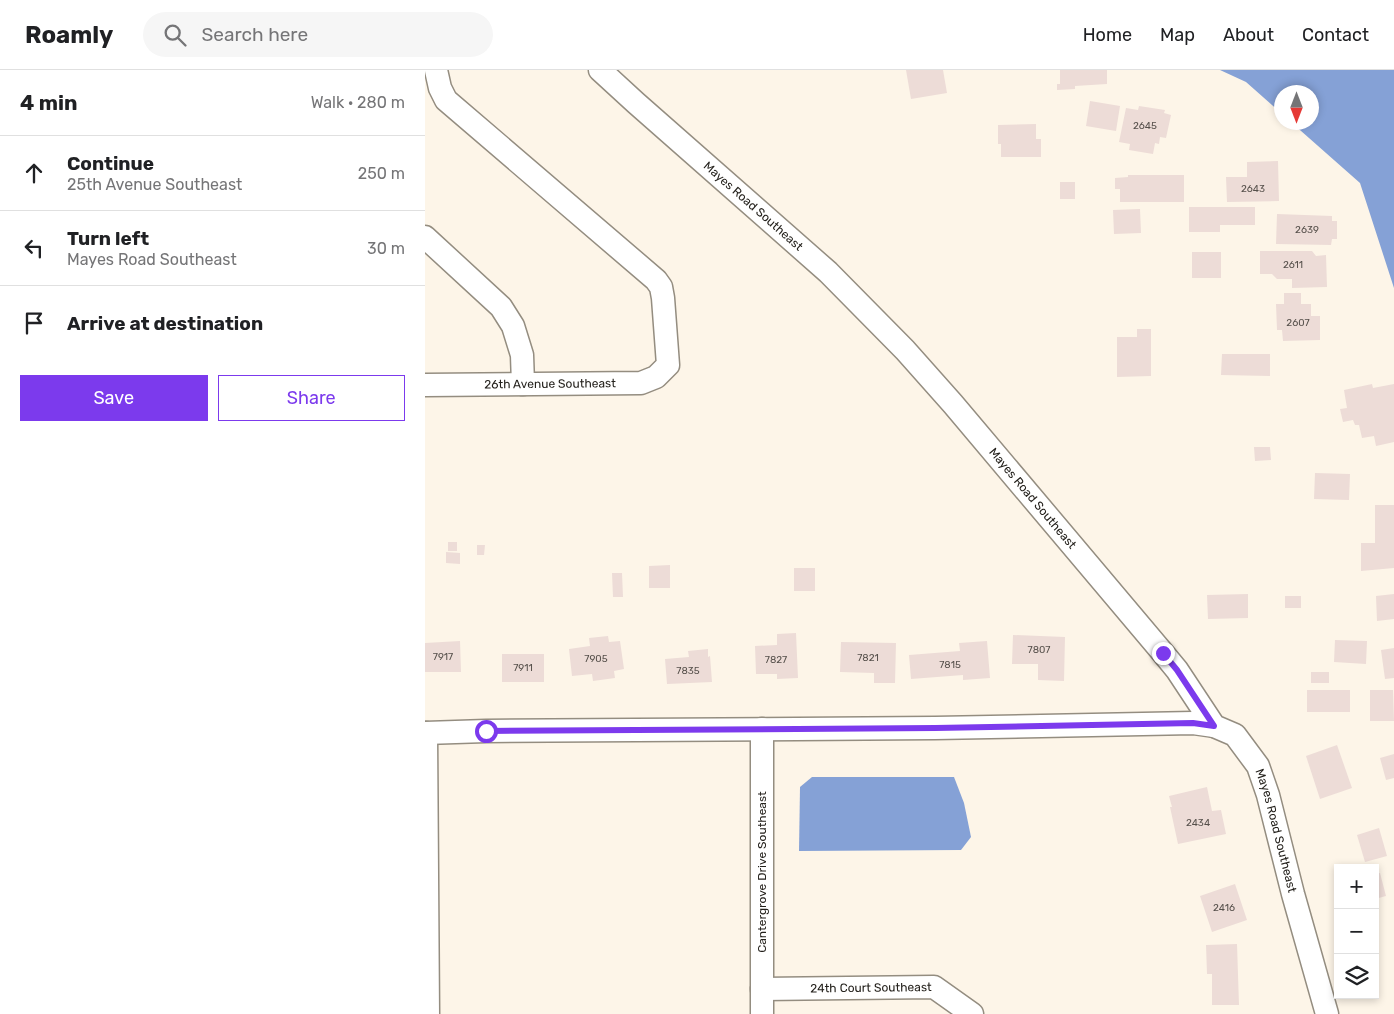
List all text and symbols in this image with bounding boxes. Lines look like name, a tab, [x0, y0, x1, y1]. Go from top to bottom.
search box	[143, 12, 493, 57]
text: Roamly	[25, 21, 113, 49]
icon: search	[161, 21, 189, 49]
text: Search here	[201, 23, 308, 46]
text: Home	[1083, 24, 1132, 46]
text: Map	[1160, 24, 1195, 46]
text: About	[1223, 24, 1274, 46]
text: Contact	[1302, 24, 1369, 46]
north arrow	[1274, 85, 1319, 130]
text: 4 min	[20, 90, 78, 115]
text: Walk · 280 m	[311, 93, 405, 112]
house number: 2645	[1133, 120, 1157, 132]
text: Continue	[67, 152, 154, 175]
icon: ahead	[20, 159, 48, 187]
street label: Mayes Road Southeast	[701, 159, 806, 254]
text: 250 m	[358, 164, 405, 183]
text: 25th Avenue Southeast	[67, 175, 242, 194]
house number: 2643	[1241, 183, 1265, 195]
house number: 2639	[1295, 224, 1319, 236]
text: Turn left	[67, 227, 149, 250]
icon: left	[20, 234, 48, 262]
text: 30 m	[367, 239, 405, 258]
text: Mayes Road Southeast	[67, 250, 237, 269]
house number: 2611	[1283, 259, 1303, 271]
icon: arrive	[20, 309, 48, 337]
text: Arrive at destination	[67, 312, 263, 335]
house number: 2607	[1286, 317, 1310, 329]
button: Save	[20, 375, 208, 421]
button: Share	[218, 375, 405, 421]
street label: 26th Avenue Southeast	[484, 376, 616, 391]
street label: Mayes Road Southeast	[986, 445, 1079, 552]
route end	[1152, 642, 1175, 665]
house number: 7807	[1028, 644, 1050, 656]
house number: 7917	[433, 651, 453, 663]
house number: 7821	[857, 652, 879, 664]
house number: 7905	[584, 653, 608, 665]
house number: 7827	[765, 654, 787, 666]
house number: 7815	[939, 659, 961, 671]
house number: 7911	[513, 662, 533, 674]
house number: 7835	[676, 665, 700, 677]
route start	[475, 720, 498, 743]
street label: Mayes Road Southeast	[1253, 767, 1299, 894]
street label: Cantergrove Drive Southeast	[755, 791, 769, 953]
house number: 2434	[1186, 817, 1210, 829]
map controls	[1334, 864, 1379, 999]
button: +	[1334, 864, 1379, 909]
house number: 2416	[1213, 902, 1235, 914]
button: −	[1334, 909, 1379, 954]
button: layers	[1334, 954, 1379, 999]
street label: 24th Court Southeast	[810, 980, 932, 995]

